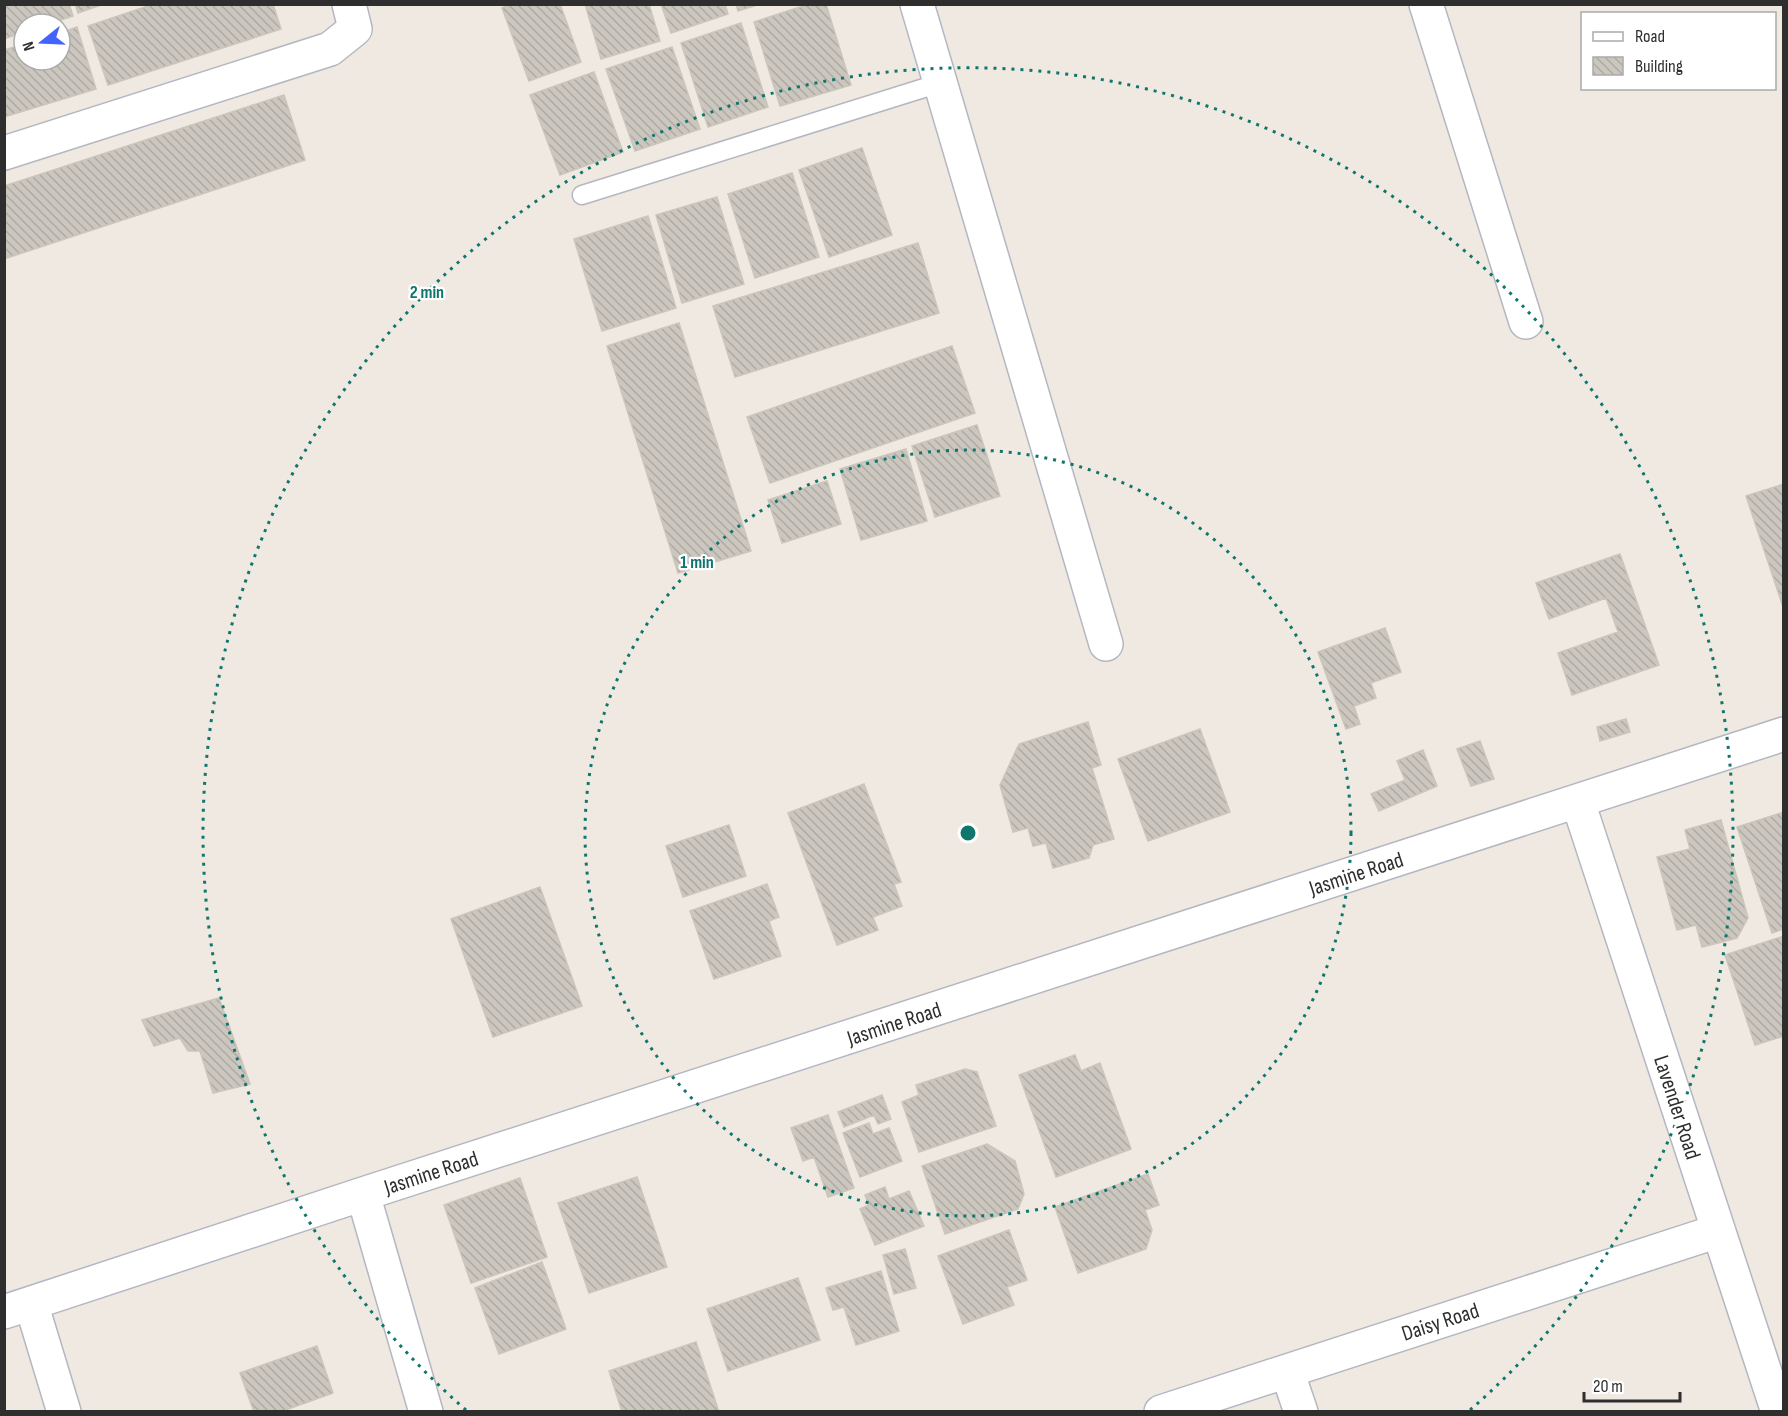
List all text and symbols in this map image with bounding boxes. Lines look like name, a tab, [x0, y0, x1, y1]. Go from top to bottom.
north arrow	[12, 12, 72, 72]
legend	[1581, 12, 1776, 90]
text: Road	[1635, 26, 1665, 47]
text: N	[19, 39, 40, 53]
text: Building	[1635, 56, 1683, 77]
text: 2 min	[410, 282, 444, 303]
text: 1 min	[680, 552, 714, 573]
centre of rings	[958, 823, 978, 843]
street label: Jasmine Road	[1305, 847, 1407, 903]
street label: Jasmine Road	[843, 997, 945, 1053]
street label: Lavender Road	[1647, 1052, 1706, 1163]
street label: Jasmine Road	[380, 1146, 482, 1202]
street label: Daisy Road	[1398, 1297, 1483, 1348]
scale bar	[1584, 1365, 1680, 1403]
text: 20 m	[1593, 1376, 1623, 1397]

